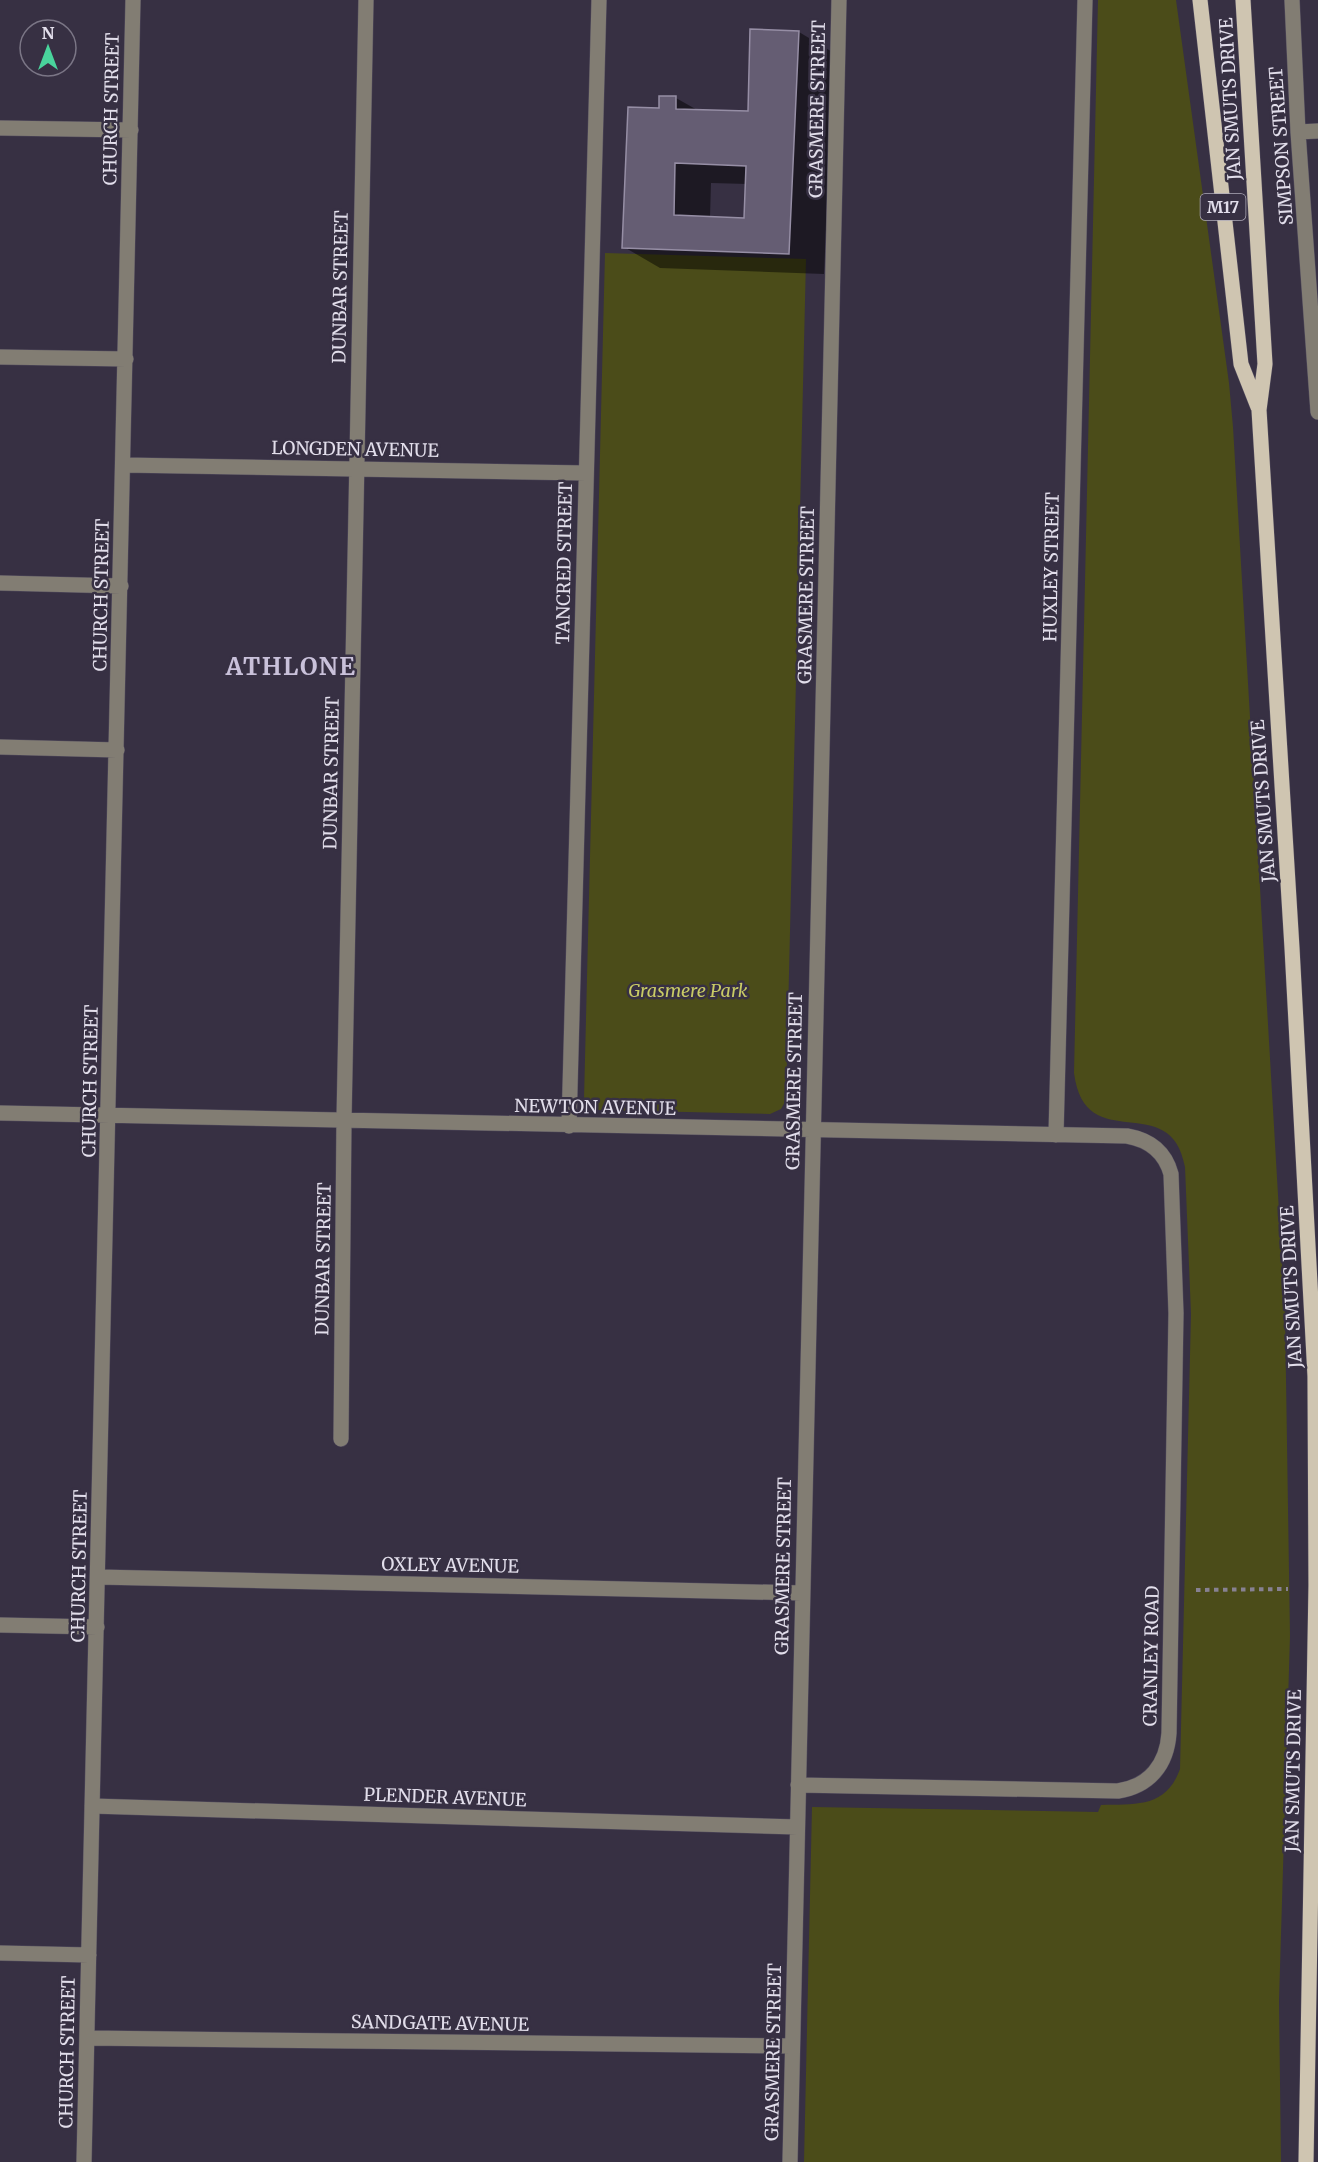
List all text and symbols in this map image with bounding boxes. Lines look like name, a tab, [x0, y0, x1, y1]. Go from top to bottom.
street label: JAN SMUTS DRIVE	[1214, 16, 1246, 182]
north arrow	[18, 18, 78, 78]
street label: GRASMERE STREET	[804, 20, 830, 198]
text: N	[42, 23, 55, 43]
street label: CHURCH STREET	[98, 32, 124, 186]
street label: SIMPSON STREET	[1264, 65, 1298, 226]
road number: M17	[1200, 194, 1246, 220]
street label: DUNBAR STREET	[327, 210, 353, 364]
street label: LONGDEN AVENUE	[271, 436, 439, 462]
street label: TANCRED STREET	[551, 481, 577, 645]
street label: HUXLEY STREET	[1038, 491, 1064, 642]
street label: GRASMERE STREET	[793, 506, 819, 684]
street label: CHURCH STREET	[88, 518, 114, 672]
district label: ATHLONE	[225, 651, 356, 682]
street label: DUNBAR STREET	[318, 696, 344, 850]
street label: JAN SMUTS DRIVE	[1246, 718, 1280, 884]
park label: Grasmere Park	[628, 979, 748, 1002]
street label: GRASMERE STREET	[781, 992, 807, 1170]
street label: CHURCH STREET	[77, 1004, 103, 1158]
street label: NEWTON AVENUE	[514, 1094, 676, 1120]
street label: DUNBAR STREET	[310, 1182, 336, 1336]
street label: JAN SMUTS DRIVE	[1275, 1204, 1307, 1370]
street label: GRASMERE STREET	[770, 1477, 796, 1655]
street label: CHURCH STREET	[66, 1489, 92, 1643]
street label: OXLEY AVENUE	[381, 1552, 519, 1578]
street label: CRANLEY ROAD	[1138, 1585, 1164, 1727]
street label: JAN SMUTS DRIVE	[1280, 1689, 1306, 1854]
street label: PLENDER AVENUE	[363, 1783, 527, 1811]
street label: GRASMERE STREET	[760, 1963, 786, 2141]
street label: CHURCH STREET	[54, 1975, 80, 2129]
street label: SANDGATE AVENUE	[351, 2010, 530, 2036]

